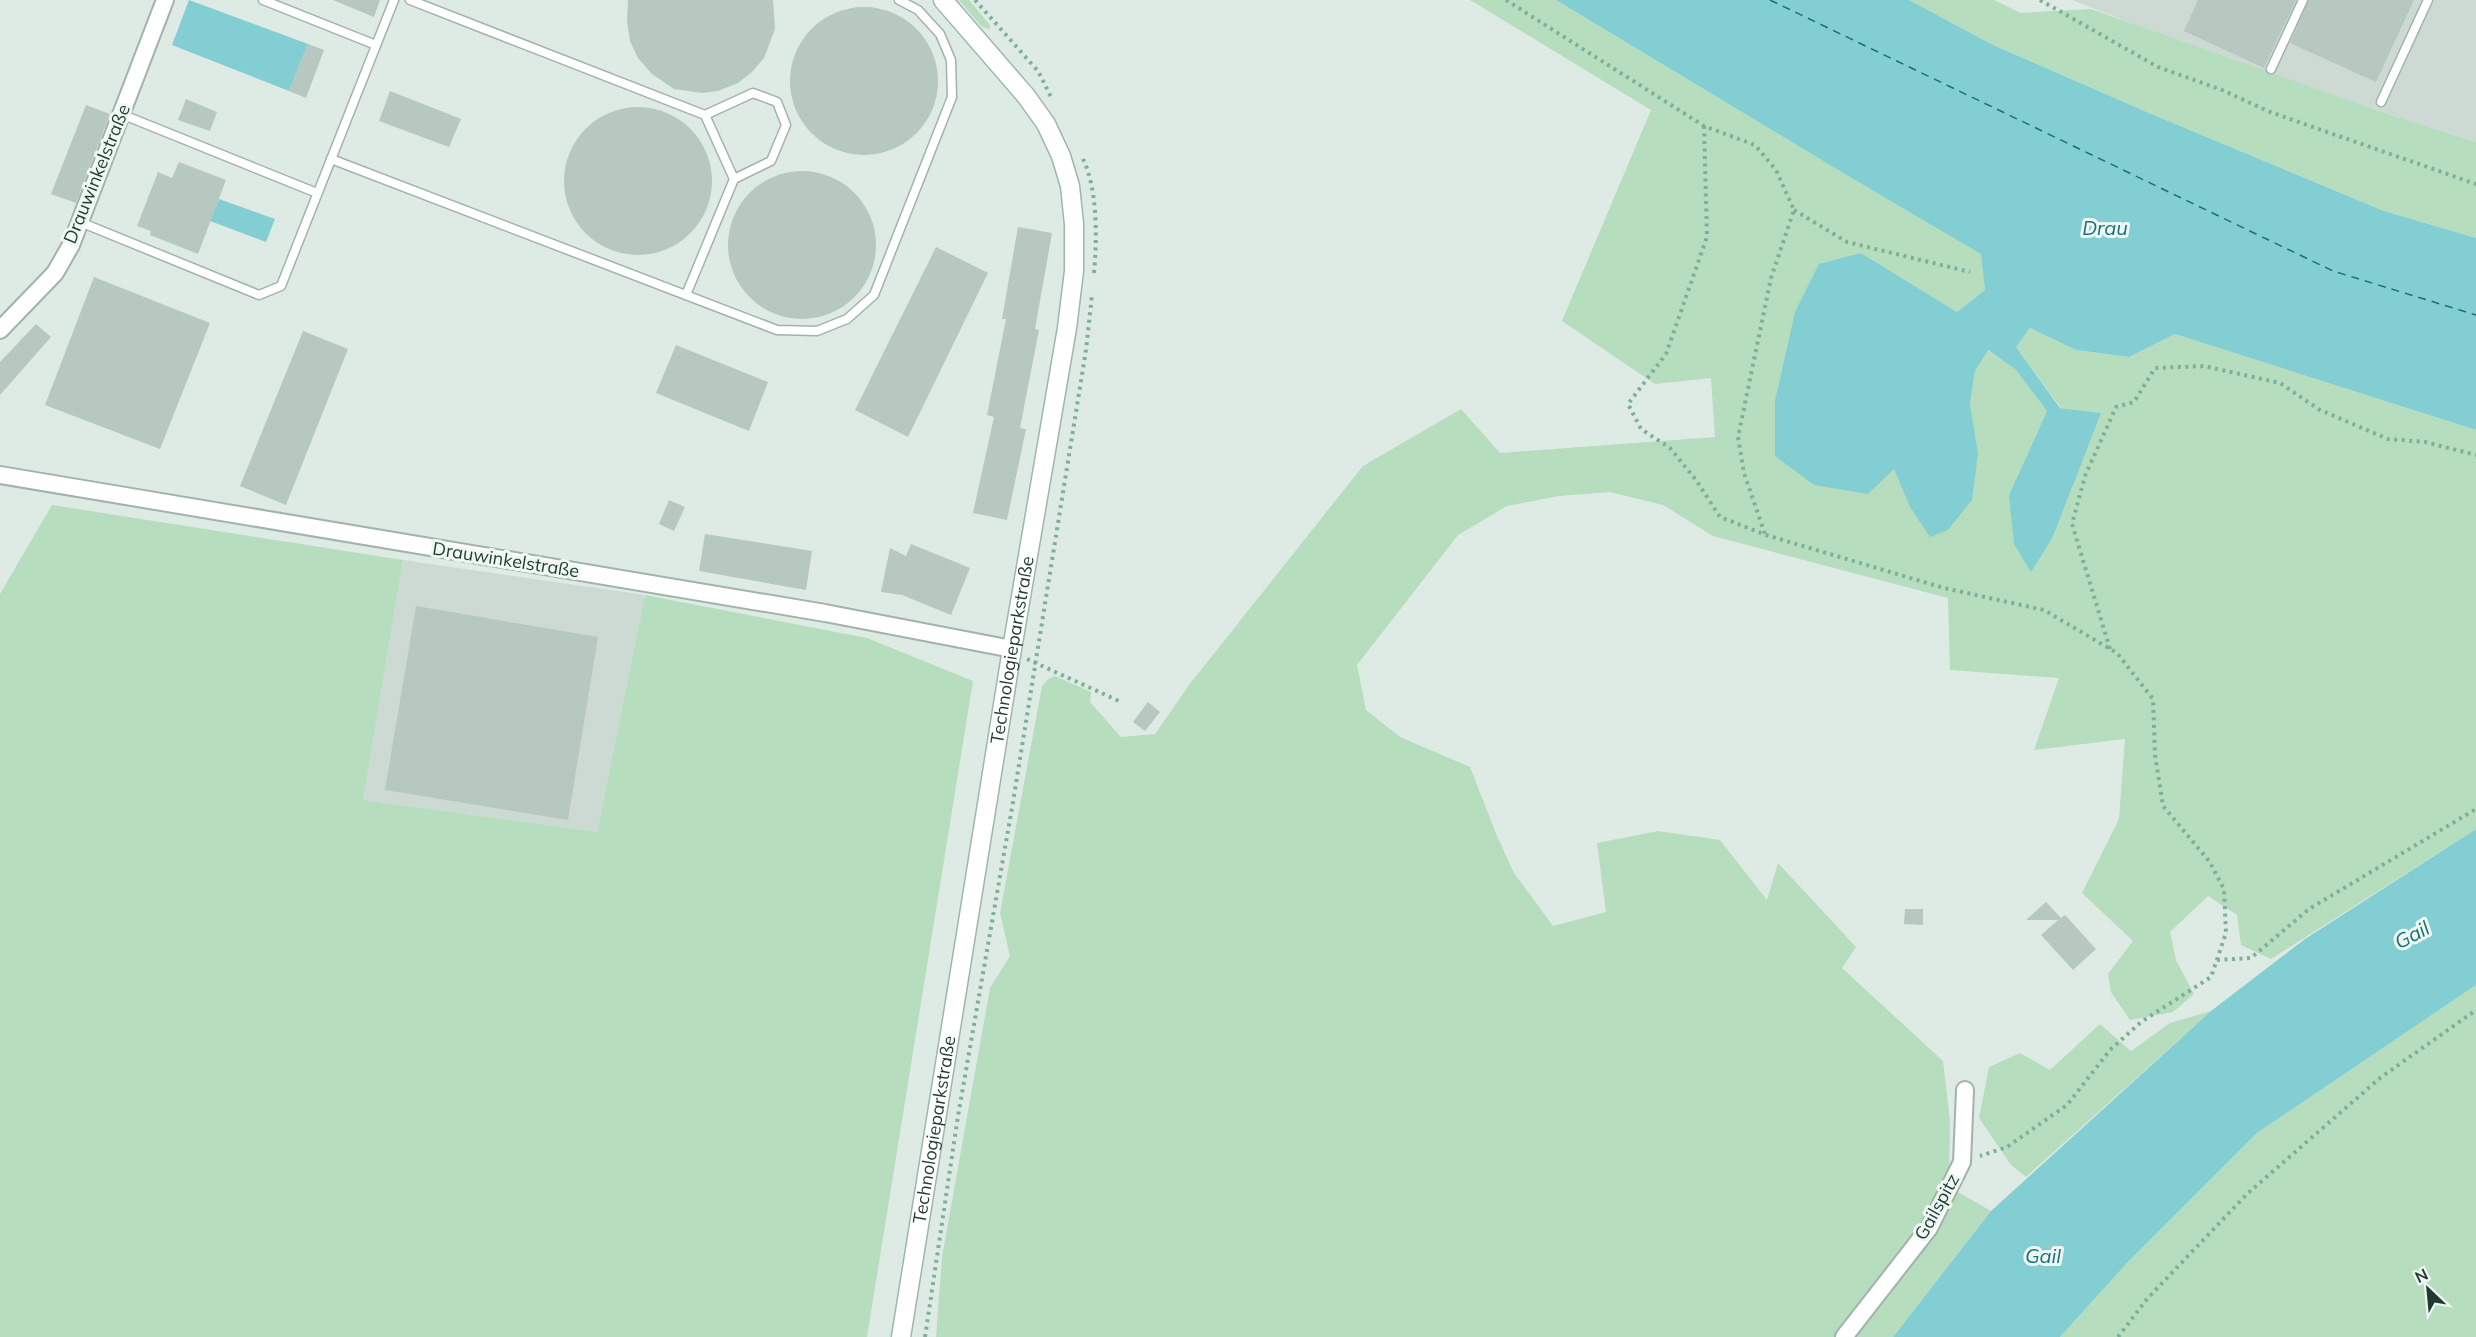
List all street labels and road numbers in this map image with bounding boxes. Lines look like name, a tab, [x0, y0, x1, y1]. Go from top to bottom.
street label: Drauwinkelstraße	[58, 101, 135, 247]
street label: Drauwinkelstraße	[431, 537, 581, 582]
street label: Technologieparkstraße	[985, 554, 1039, 745]
street label: Technologieparkstraße	[907, 1034, 960, 1225]
street label: Gailspitz	[1909, 1170, 1964, 1244]

